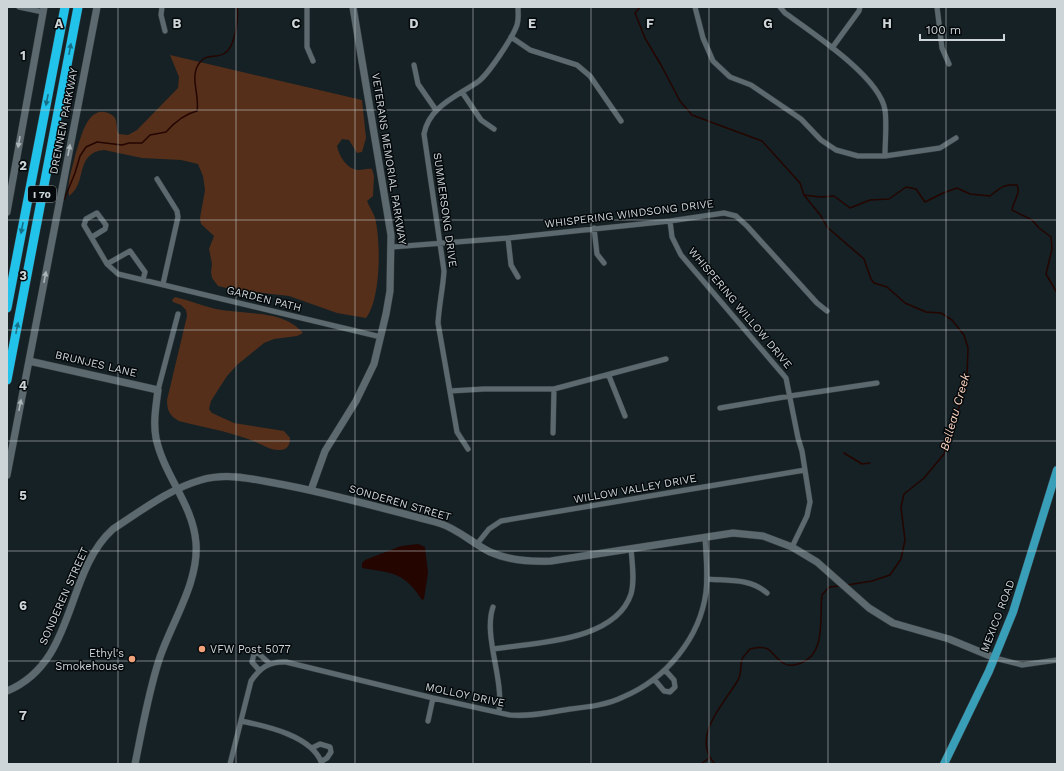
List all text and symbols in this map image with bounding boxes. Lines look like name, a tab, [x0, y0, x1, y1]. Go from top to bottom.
text: A	[55, 16, 64, 31]
text: B	[173, 16, 182, 31]
text: C	[292, 16, 301, 31]
text: D	[409, 16, 419, 31]
text: E	[528, 16, 536, 31]
text: F	[646, 16, 654, 31]
text: G	[763, 16, 773, 31]
text: H	[882, 16, 892, 31]
scale bar	[920, 16, 1004, 42]
text: 100 m	[926, 23, 961, 37]
one-way arrow	[67, 43, 73, 55]
text: 1	[20, 48, 26, 63]
street label: DRENNEN PARKWAY	[47, 66, 81, 175]
street label: VETERANS MEMORIAL PARKWAY	[369, 72, 409, 247]
one-way arrow	[44, 94, 50, 106]
one-way arrow	[16, 136, 22, 148]
one-way arrow	[67, 144, 73, 156]
street label: SUMMERSONG DRIVE	[431, 152, 459, 268]
text: 2	[19, 158, 27, 173]
road number: I 70	[28, 186, 56, 202]
street label: WHISPERING WINDSONG DRIVE	[544, 197, 714, 231]
one-way arrow	[19, 222, 25, 234]
street label: WHISPERING WILLOW DRIVE	[685, 245, 795, 371]
text: 3	[19, 268, 27, 283]
one-way arrow	[42, 271, 48, 283]
street label: GARDEN PATH	[225, 283, 303, 315]
one-way arrow	[14, 322, 20, 334]
street label: BRUNJES LANE	[54, 348, 138, 380]
water label: Belleau Creek	[937, 371, 973, 452]
text: 4	[19, 378, 28, 393]
one-way arrow	[18, 399, 24, 411]
street label: WILLOW VALLEY DRIVE	[572, 472, 698, 506]
street label: SONDEREN STREET	[347, 482, 453, 524]
text: 5	[19, 488, 27, 503]
street label: SONDEREN STREET	[37, 545, 92, 647]
street label: MEXICO ROAD	[978, 578, 1018, 654]
text: 6	[19, 598, 27, 613]
place label: VFW Post 5077	[210, 643, 291, 656]
marker: VFW Post 5077	[197, 644, 207, 654]
place label: Ethyl's Smokehouse	[55, 647, 124, 673]
marker: Ethyl's Smokehouse	[127, 654, 137, 664]
street label: MOLLOY DRIVE	[424, 680, 506, 710]
text: 7	[19, 708, 27, 723]

